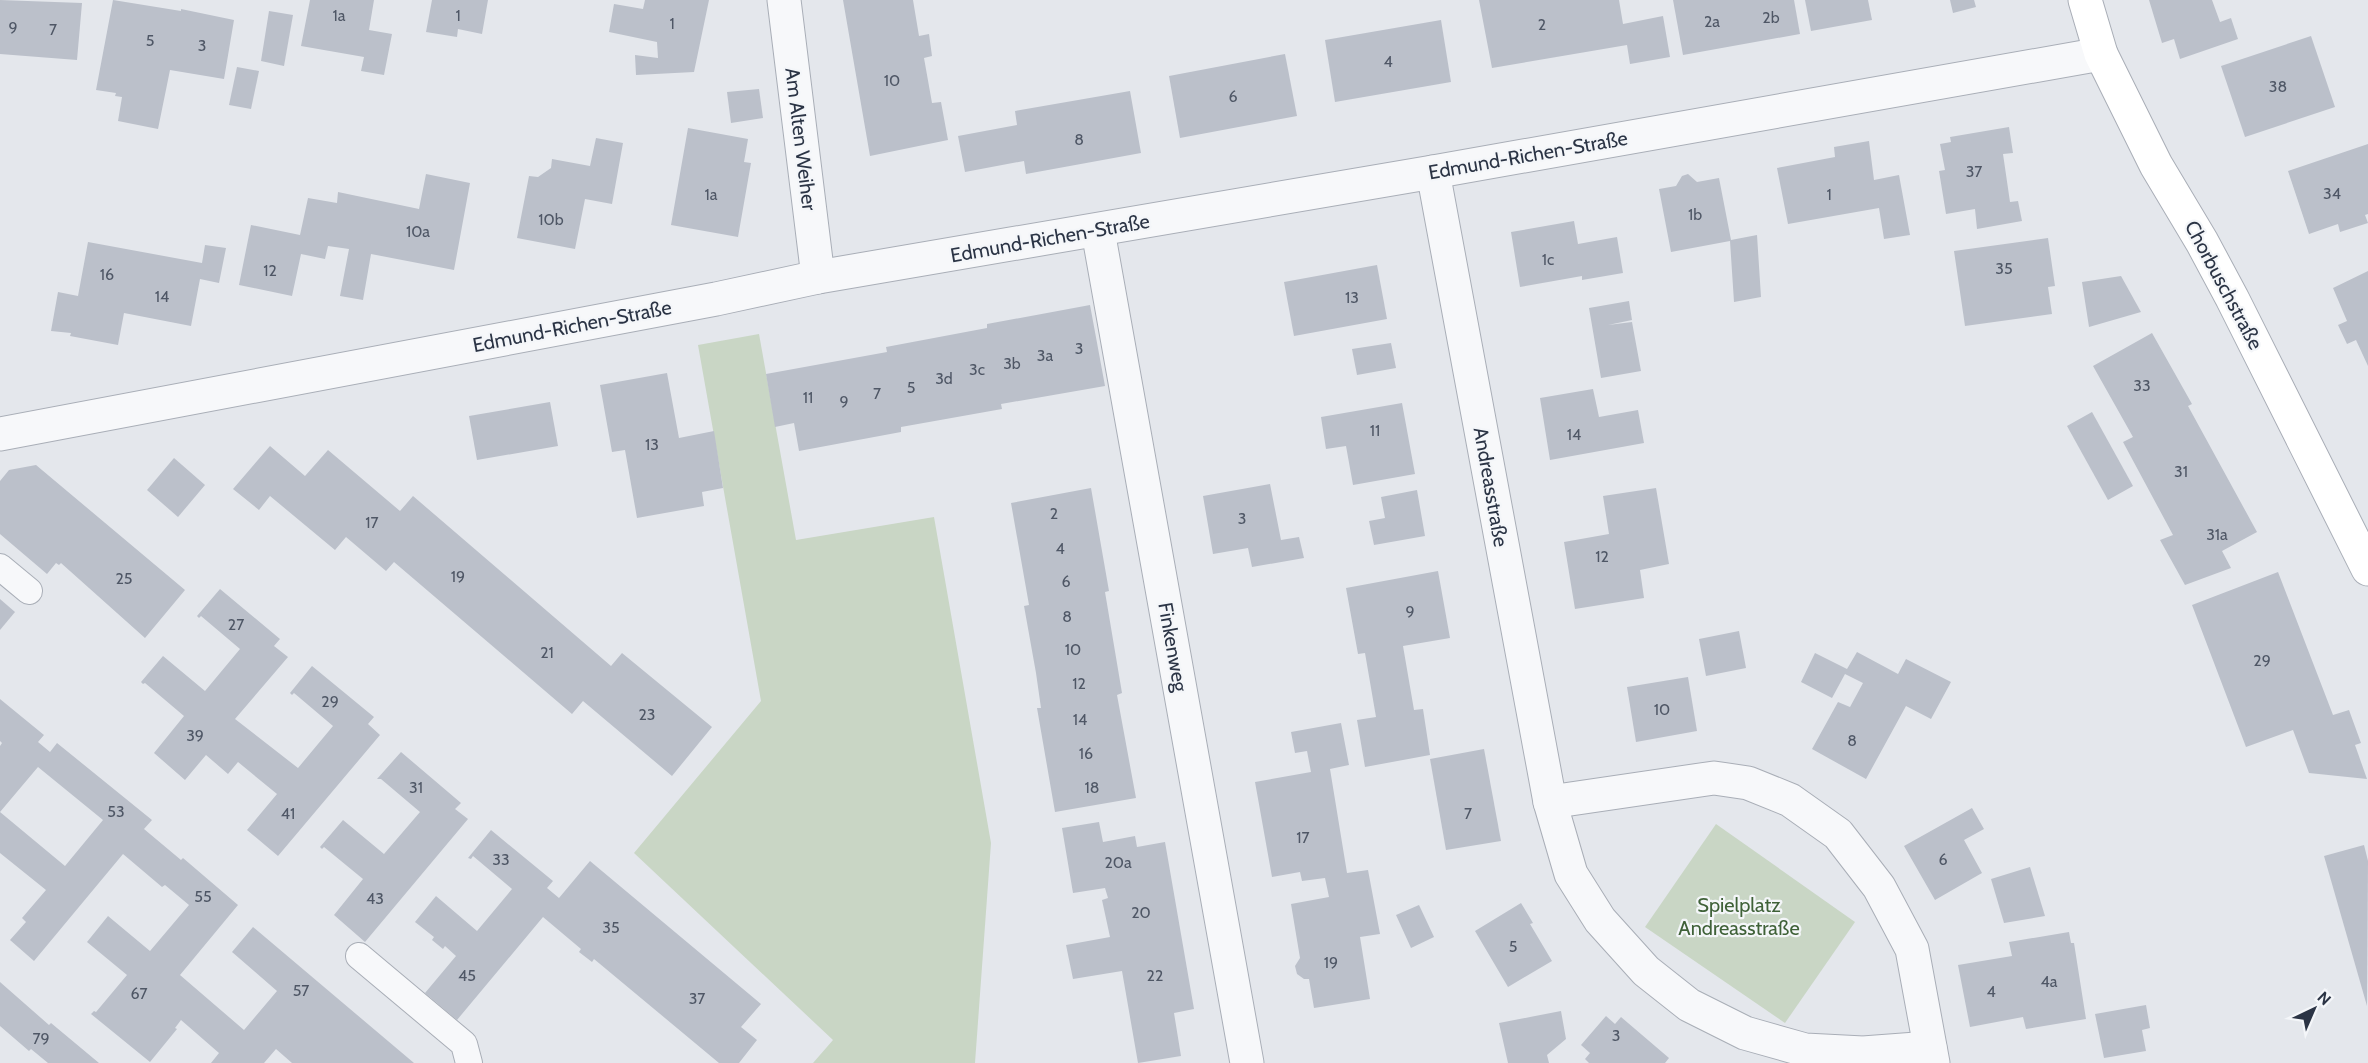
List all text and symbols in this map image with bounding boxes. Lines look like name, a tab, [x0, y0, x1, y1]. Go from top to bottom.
house number: 1a	[333, 6, 346, 25]
house number: 1	[455, 6, 461, 25]
house number: 2b	[1762, 8, 1780, 27]
house number: 2a	[1704, 12, 1720, 31]
house number: 1	[669, 14, 675, 33]
house number: 2	[1538, 15, 1546, 34]
house number: 9	[8, 18, 18, 37]
house number: 7	[49, 20, 57, 39]
house number: 5	[146, 31, 154, 50]
house number: 3	[198, 36, 206, 55]
house number: 4	[1383, 52, 1393, 71]
street label: Am Alten Weiher	[780, 66, 822, 212]
house number: 10	[884, 71, 900, 90]
house number: 38	[2269, 77, 2287, 96]
house number: 6	[1228, 87, 1238, 106]
street label: Edmund-Richen-Straße	[1426, 126, 1630, 184]
house number: 8	[1074, 130, 1084, 149]
house number: 37	[1966, 162, 1982, 181]
house number: 34	[2323, 184, 2341, 203]
house number: 1a	[705, 185, 718, 204]
house number: 1	[1826, 185, 1832, 204]
house number: 1b	[1688, 205, 1702, 224]
street label: Edmund-Richen-Straße	[948, 209, 1152, 267]
house number: 10b	[538, 210, 564, 229]
street label: Chorbuschstraße	[2180, 216, 2268, 354]
house number: 10a	[406, 222, 430, 241]
house number: 1c	[1542, 250, 1554, 269]
house number: 35	[1995, 259, 2013, 278]
house number: 12	[263, 261, 277, 280]
house number: 16	[100, 265, 114, 284]
house number: 14	[155, 287, 169, 306]
house number: 13	[1345, 288, 1359, 307]
street label: Edmund-Richen-Straße	[471, 295, 673, 357]
house number: 3	[1075, 339, 1083, 358]
house number: 3a	[1037, 346, 1053, 365]
house number: 3b	[1003, 354, 1021, 373]
house number: 3c	[969, 360, 985, 379]
house number: 3d	[935, 369, 953, 388]
house number: 33	[2133, 376, 2151, 395]
house number: 5	[907, 378, 915, 397]
house number: 7	[873, 384, 881, 403]
house number: 11	[803, 388, 813, 407]
house number: 9	[839, 392, 849, 411]
house number: 11	[1370, 421, 1380, 440]
street label: Andreasstraße	[1469, 425, 1513, 549]
house number: 14	[1567, 425, 1581, 444]
house number: 13	[645, 435, 659, 454]
house number: 31	[2174, 462, 2188, 481]
house number: 2	[1050, 504, 1058, 523]
house number: 3	[1238, 509, 1246, 528]
house number: 17	[365, 513, 379, 532]
house number: 31a	[2206, 525, 2228, 544]
house number: 4	[1055, 539, 1065, 558]
house number: 12	[1595, 547, 1609, 566]
house number: 19	[451, 567, 465, 586]
house number: 25	[115, 569, 133, 588]
house number: 6	[1061, 572, 1071, 591]
street label: Finkenweg	[1153, 601, 1193, 694]
house number: 9	[1405, 602, 1415, 621]
house number: 8	[1062, 607, 1072, 626]
house number: 27	[228, 615, 244, 634]
house number: 10	[1065, 640, 1081, 659]
house number: 21	[540, 643, 554, 662]
house number: 29	[2253, 651, 2271, 670]
house number: 12	[1072, 674, 1086, 693]
house number: 29	[321, 692, 339, 711]
house number: 10	[1654, 700, 1670, 719]
house number: 23	[638, 705, 656, 724]
house number: 14	[1073, 710, 1087, 729]
house number: 39	[186, 726, 204, 745]
house number: 8	[1847, 731, 1857, 750]
house number: 16	[1079, 744, 1093, 763]
house number: 31	[409, 778, 423, 797]
house number: 18	[1085, 778, 1099, 797]
house number: 53	[107, 802, 125, 821]
house number: 41	[281, 804, 295, 823]
house number: 7	[1464, 804, 1472, 823]
house number: 17	[1296, 828, 1310, 847]
house number: 33	[492, 850, 510, 869]
house number: 6	[1938, 850, 1948, 869]
house number: 20a	[1104, 853, 1132, 872]
house number: 55	[194, 887, 212, 906]
house number: 43	[366, 889, 384, 908]
park label: Spielplatz Andreasstraße	[1678, 893, 1800, 940]
house number: 20	[1131, 903, 1151, 922]
house number: 35	[602, 918, 620, 937]
house number: 5	[1509, 937, 1517, 956]
house number: 19	[1324, 953, 1338, 972]
house number: 45	[458, 966, 476, 985]
house number: 22	[1147, 966, 1163, 985]
house number: 4a	[2041, 972, 2058, 991]
north arrow	[2284, 979, 2344, 1039]
house number: 57	[293, 981, 309, 1000]
house number: 4	[1986, 982, 1996, 1001]
house number: 67	[130, 984, 148, 1003]
text: N	[2313, 988, 2335, 1009]
house number: 37	[689, 989, 705, 1008]
house number: 3	[1612, 1026, 1620, 1045]
house number: 79	[32, 1029, 50, 1048]

